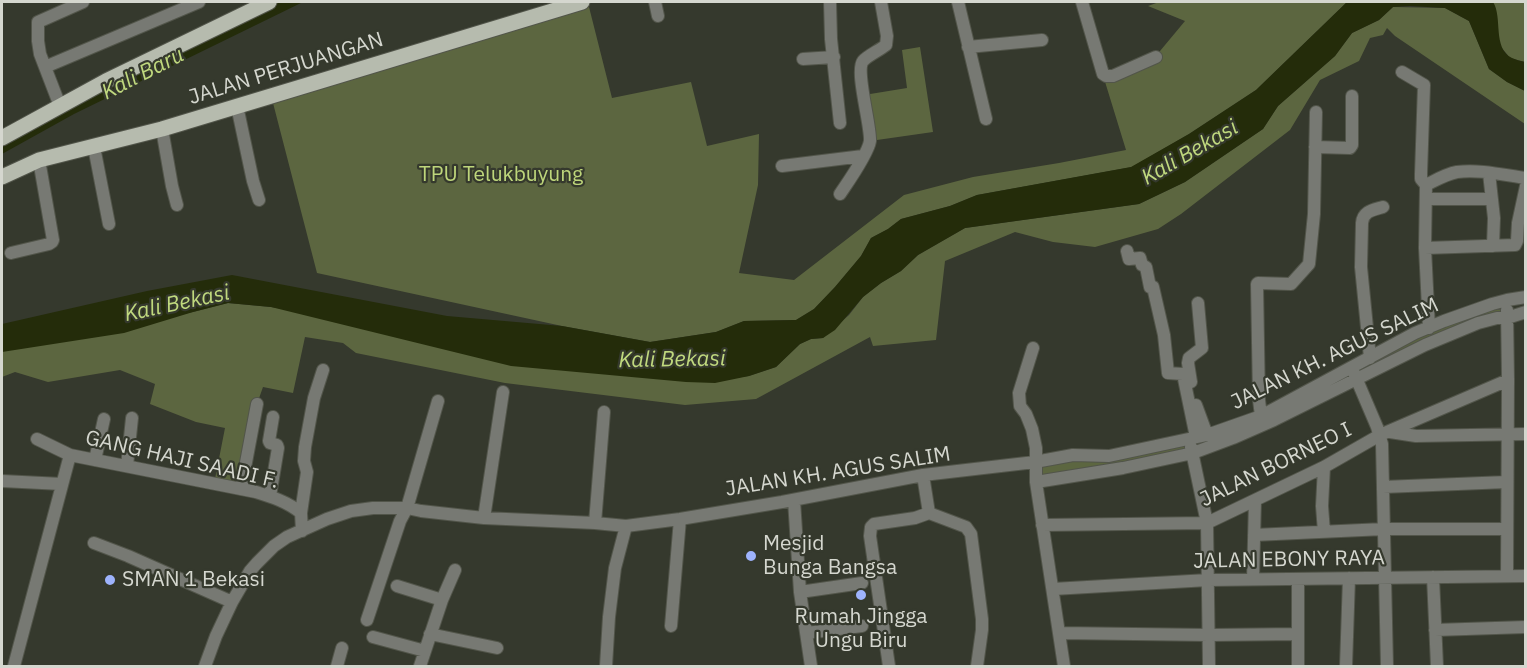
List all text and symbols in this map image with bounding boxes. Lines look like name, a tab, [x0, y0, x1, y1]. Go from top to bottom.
street label: JALAN PERJUANGAN	[186, 27, 386, 111]
water label: Kali Baru	[97, 42, 189, 106]
water label: Kali Bekasi	[1137, 115, 1243, 191]
park label: TPU Telukbuyung	[419, 162, 583, 188]
water label: Kali Bekasi	[122, 280, 232, 328]
street label: JALAN KH. AGUS SALIM	[1227, 293, 1443, 415]
water label: Kali Bekasi	[618, 346, 726, 374]
street label: JALAN BORNEO I	[1196, 417, 1356, 513]
street label: GANG HAJI SAADI F.	[83, 425, 281, 495]
street label: JALAN KH. AGUS SALIM	[724, 442, 952, 502]
place label: Mesjid Bunga Bangsa	[763, 531, 897, 581]
street label: JALAN EBONY RAYA	[1193, 546, 1385, 574]
marker: Mesjid Bunga Bangsa	[744, 549, 758, 563]
place label: SMAN 1 Bekasi	[122, 567, 265, 593]
marker: SMAN 1 Bekasi	[103, 573, 117, 587]
marker: Rumah Jingga Ungu Biru	[854, 588, 868, 602]
place label: Rumah Jingga Ungu Biru	[794, 604, 928, 654]

